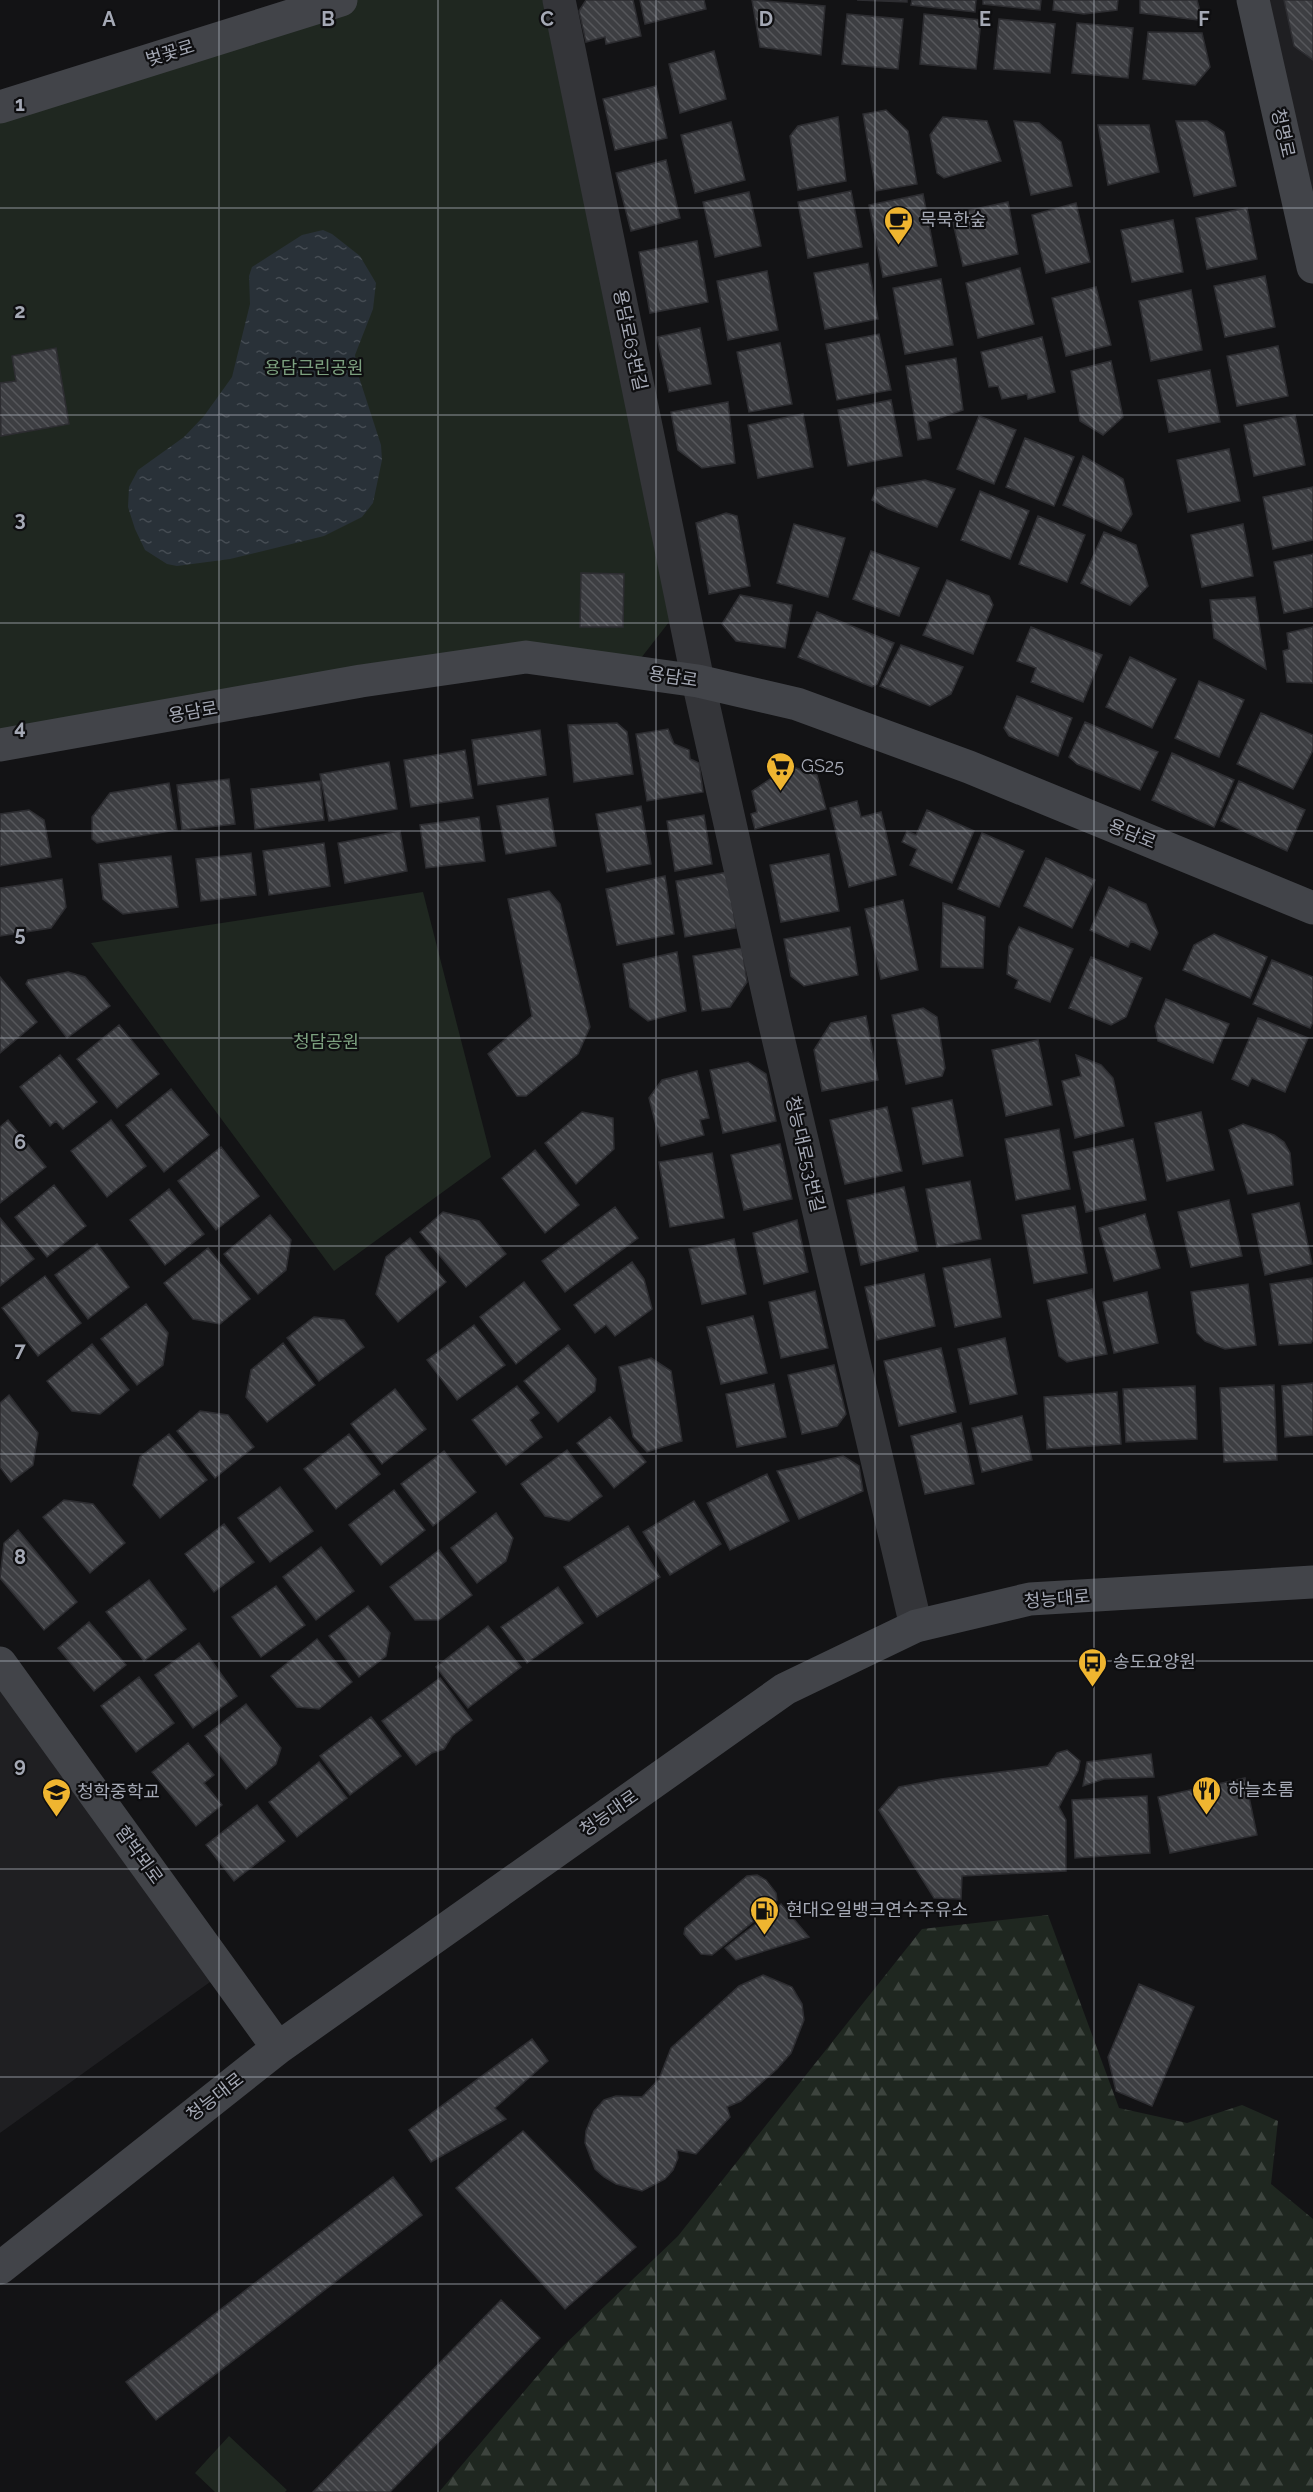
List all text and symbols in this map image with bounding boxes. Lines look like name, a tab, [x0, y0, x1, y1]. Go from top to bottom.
text: A	[102, 7, 116, 31]
text: B	[321, 7, 335, 31]
text: C	[540, 7, 554, 31]
text: D	[759, 7, 773, 31]
text: E	[979, 7, 991, 31]
text: F	[1198, 7, 1210, 31]
street label: 벚꽃로	[143, 35, 197, 70]
text: 1	[15, 92, 25, 116]
street label: 청명로	[1268, 106, 1299, 159]
cafe icon: 묵묵한숲	[883, 204, 915, 246]
place label: 묵묵한숲	[920, 209, 986, 230]
street label: 용담로63번길	[609, 287, 651, 393]
text: 2	[14, 299, 26, 323]
park label: 용담근린공원	[264, 357, 364, 378]
text: 3	[14, 507, 26, 531]
street label: 용담로	[647, 662, 699, 691]
street label: 용담로	[167, 697, 219, 726]
text: 4	[14, 715, 26, 739]
supermarket icon: GS25	[764, 750, 796, 792]
place label: GS25	[801, 755, 844, 776]
street label: 용담로	[1105, 814, 1159, 853]
text: 5	[14, 922, 26, 946]
park label: 청담공원	[293, 1031, 359, 1052]
street label: 청능대로53번길	[782, 1094, 829, 1214]
text: 6	[14, 1130, 26, 1154]
text: 7	[14, 1338, 26, 1362]
text: 8	[14, 1545, 26, 1569]
street label: 청능대로	[1023, 1585, 1091, 1612]
bus stop icon: 송도요양원	[1076, 1646, 1108, 1688]
place label: 송도요양원	[1113, 1651, 1196, 1672]
text: 9	[14, 1753, 26, 1777]
restaurant icon: 하늘초롬	[1191, 1774, 1223, 1816]
school or university icon: 청학중학교	[40, 1776, 72, 1818]
place label: 하늘초롬	[1228, 1779, 1294, 1800]
place label: 청학중학교	[77, 1781, 160, 1802]
street label: 청능대로	[576, 1785, 642, 1840]
street label: 함박뫼로	[111, 1822, 167, 1888]
fuel station icon: 현대오일뱅크연수주유소	[749, 1894, 781, 1936]
place label: 현대오일뱅크연수주유소	[786, 1899, 968, 1920]
street label: 청능대로	[182, 2068, 247, 2125]

